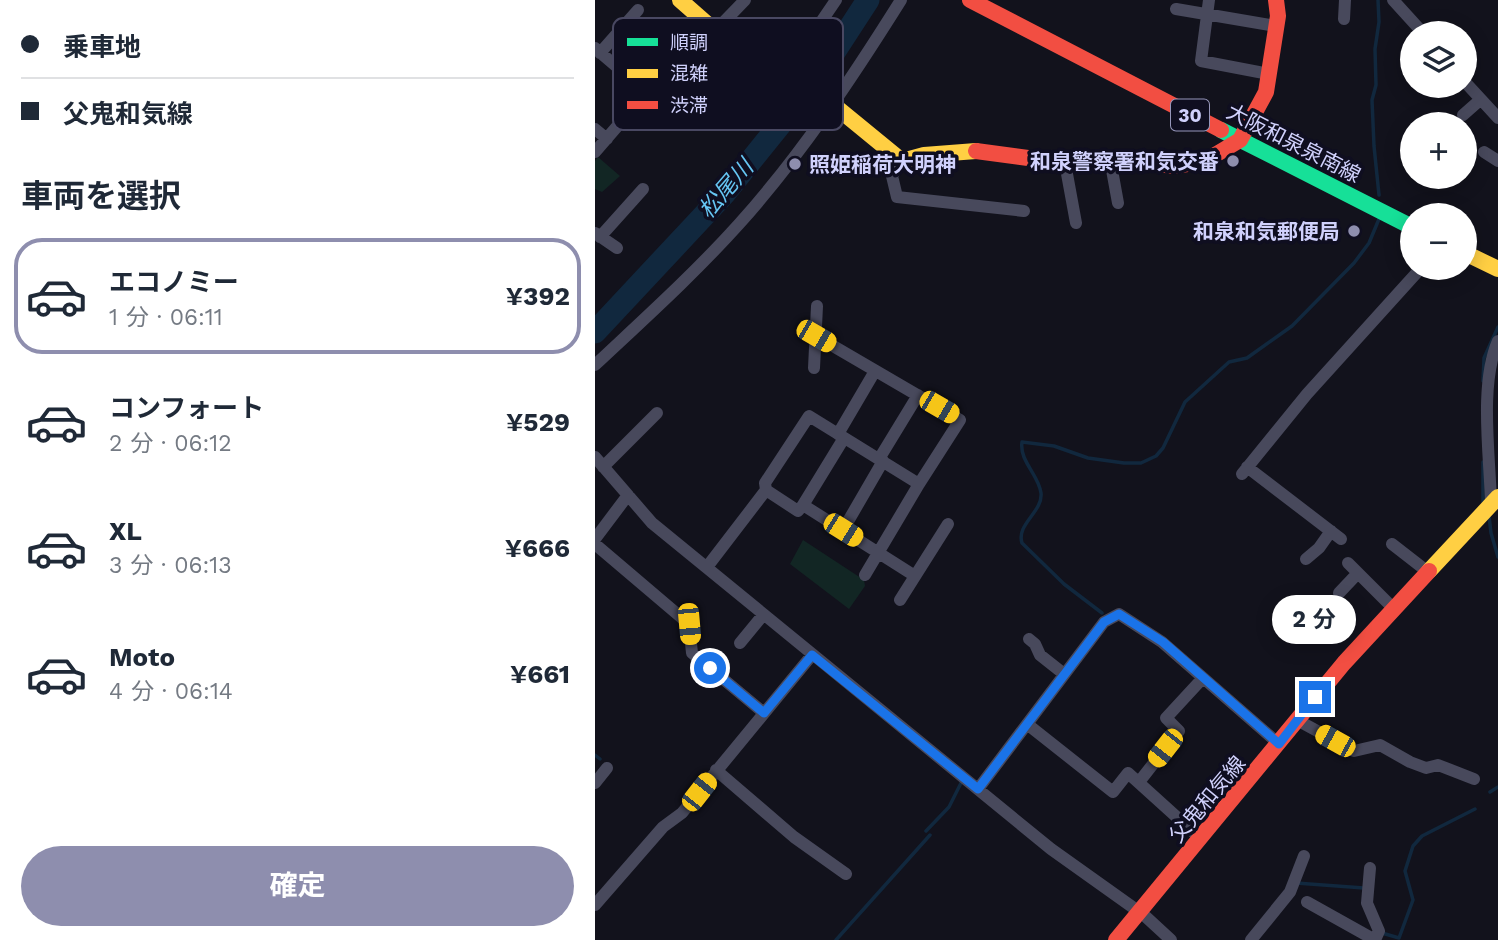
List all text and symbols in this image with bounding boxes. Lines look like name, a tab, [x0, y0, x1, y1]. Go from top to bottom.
legend	[613, 18, 843, 130]
map controls	[1400, 21, 1477, 280]
button: layers	[1400, 21, 1477, 98]
text: 順調	[670, 31, 708, 54]
text: 乗車地	[63, 32, 141, 62]
text: 混雑	[670, 62, 708, 85]
text: 渋滞	[670, 94, 708, 117]
street label: 大阪和泉泉南線	[1223, 98, 1365, 188]
text: 父鬼和気線	[63, 99, 193, 129]
road number: 30	[1171, 99, 1209, 130]
button: +	[1400, 112, 1477, 189]
place label: 和泉警察署和気交番	[1030, 149, 1219, 174]
water label: 松尾川	[693, 152, 761, 224]
place label: 照姫稲荷大明神	[809, 152, 956, 177]
marker: 和泉警察署和気交番	[1225, 153, 1241, 169]
marker: 照姫稲荷大明神	[787, 156, 803, 172]
text: 車両を選択	[21, 177, 181, 215]
button: −	[1400, 203, 1477, 280]
place label: 和泉和気郵便局	[1193, 219, 1340, 244]
marker: 和泉和気郵便局	[1346, 223, 1362, 239]
icon: car	[25, 265, 88, 328]
text: エコノミー	[109, 267, 239, 297]
text: ¥392	[506, 281, 570, 311]
text: 1 分 · 06:11	[109, 304, 223, 331]
car	[793, 316, 840, 356]
car	[916, 387, 963, 427]
icon: car	[25, 391, 88, 454]
text: コンフォート	[109, 393, 264, 423]
text: ¥529	[506, 407, 570, 437]
text: 2 分 · 06:12	[109, 430, 232, 457]
car	[820, 510, 867, 550]
text: XL	[109, 516, 142, 546]
icon: car	[25, 517, 88, 580]
text: ¥666	[505, 533, 570, 563]
text: 3 分 · 06:13	[109, 552, 232, 579]
callout: 2 分	[1273, 596, 1357, 644]
car	[677, 602, 702, 646]
text: 2 分	[1292, 606, 1336, 633]
text: Moto	[109, 642, 175, 672]
icon: car	[25, 643, 88, 706]
route start	[694, 652, 726, 684]
text: ¥661	[510, 659, 570, 689]
text: 4 分 · 06:14	[109, 678, 233, 705]
route end	[1299, 681, 1331, 713]
car	[1312, 722, 1359, 760]
car	[1144, 725, 1187, 771]
street label: 父鬼和気線	[1164, 751, 1250, 847]
car	[678, 769, 721, 815]
button: 確定	[21, 846, 574, 926]

